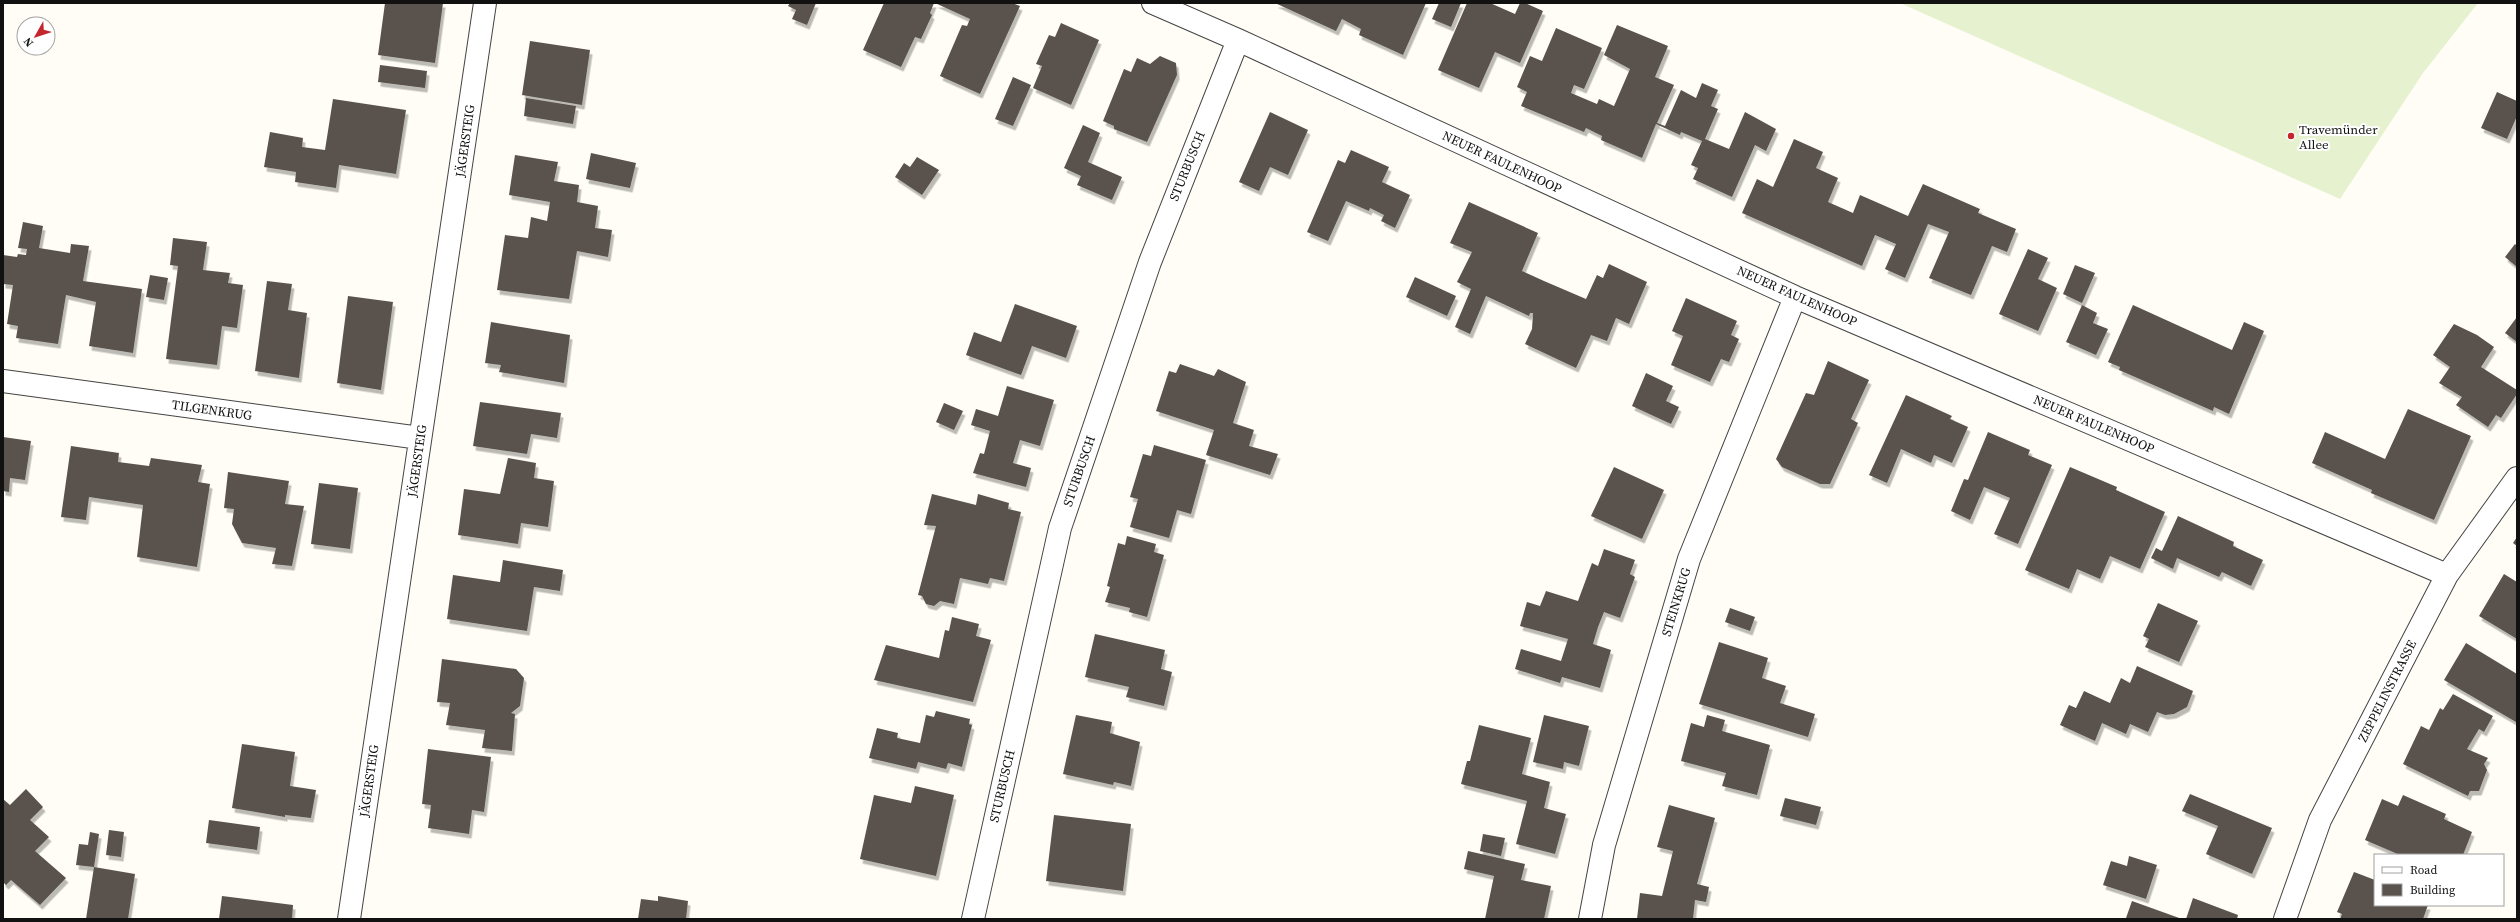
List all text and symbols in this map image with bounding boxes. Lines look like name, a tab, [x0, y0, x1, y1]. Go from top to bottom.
north arrow	[16, 16, 56, 56]
text: N	[20, 34, 37, 50]
street label: JÄGERSTEIG	[451, 104, 479, 179]
place label: Travemünder Allee	[2299, 121, 2378, 153]
street label: NEUER FAULENHOOP	[1440, 127, 1565, 197]
street label: STURBUSCH	[1165, 129, 1209, 203]
marker: Travemünder Allee	[2286, 131, 2296, 141]
street label: NEUER FAULENHOOP	[1734, 262, 1860, 330]
street label: NEUER FAULENHOOP	[2031, 391, 2157, 457]
street label: TILGENKRUG	[171, 396, 253, 424]
street label: JÄGERSTEIG	[403, 424, 431, 499]
street label: STURBUSCH	[1059, 433, 1099, 509]
street label: STEINKRUG	[1657, 565, 1695, 638]
street label: ZEPPELINSTRASSE	[2354, 637, 2420, 745]
street label: JÄGERSTEIG	[355, 744, 383, 819]
street label: STURBUSCH	[985, 748, 1019, 824]
legend	[2374, 854, 2504, 906]
text: Road	[2410, 862, 2437, 878]
text: Building	[2410, 882, 2455, 898]

